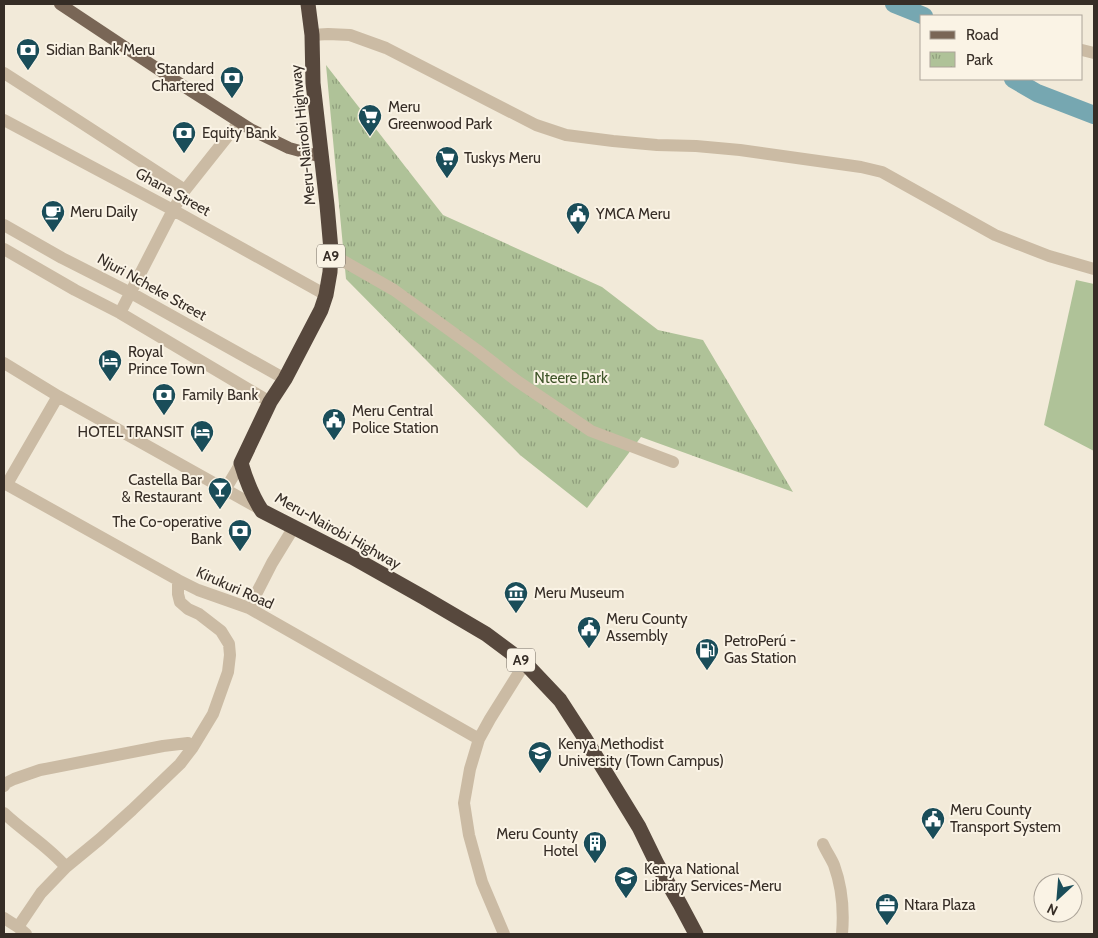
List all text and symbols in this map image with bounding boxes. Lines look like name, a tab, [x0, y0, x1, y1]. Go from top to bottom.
legend	[920, 15, 1083, 80]
text: Road	[966, 26, 999, 44]
bank icon: Sidian Bank Meru	[15, 37, 41, 71]
place label: Sidian Bank Meru	[46, 41, 155, 59]
text: Park	[966, 51, 993, 69]
place label: Standard Chartered	[151, 60, 214, 95]
street label: Meru-Nairobi Highway	[287, 63, 319, 206]
bank icon: Standard Chartered	[219, 65, 245, 99]
place label: Meru Greenwood Park	[388, 98, 492, 133]
supermarket icon: Meru Greenwood Park	[357, 103, 383, 137]
bank icon: Equity Bank	[171, 120, 197, 154]
place label: Equity Bank	[202, 124, 277, 142]
supermarket icon: Tuskys Meru	[434, 145, 460, 179]
place label: Tuskys Meru	[464, 149, 541, 167]
street label: Ghana Street	[132, 164, 214, 220]
cafe icon: Meru Daily	[40, 199, 66, 233]
public building icon: YMCA Meru	[565, 201, 591, 235]
place label: Meru Daily	[70, 203, 138, 221]
place label: YMCA Meru	[595, 205, 670, 223]
road number: A9	[317, 245, 345, 268]
street label: Njuri Ncheke Street	[94, 250, 210, 324]
place label: Royal Prince Town	[128, 343, 205, 378]
hotel icon: Royal Prince Town	[97, 348, 123, 382]
park label: Nteere Park	[534, 369, 608, 387]
bank icon: Family Bank	[151, 382, 177, 416]
place label: Family Bank	[182, 386, 258, 404]
place label: Meru Central Police Station	[352, 402, 439, 437]
public building icon: Meru Central Police Station	[321, 407, 347, 441]
hotel icon: HOTEL TRANSIT	[189, 419, 215, 453]
place label: HOTEL TRANSIT	[78, 423, 184, 441]
place label: Castella Bar & Restaurant	[122, 471, 202, 506]
bar icon: Castella Bar & Restaurant	[207, 476, 233, 510]
street label: Meru-Nairobi Highway	[272, 489, 405, 573]
place label: The Co-operative Bank	[112, 513, 222, 548]
bank icon: The Co-operative Bank	[227, 518, 253, 552]
street label: Kirukuri Road	[193, 563, 277, 613]
museum icon: Meru Museum	[503, 580, 529, 614]
place label: Meru Museum	[534, 584, 624, 602]
place label: Meru County Assembly	[606, 610, 688, 645]
public building icon: Meru County Assembly	[576, 615, 602, 649]
place label: PetroPerú - Gas Station	[724, 632, 796, 667]
fuel station icon: PetroPerú - Gas Station	[694, 637, 720, 671]
road number: A9	[507, 648, 535, 672]
place label: Kenya Methodist University (Town Campus)	[558, 735, 724, 770]
school or university icon: Kenya Methodist University (Town Campus)	[527, 740, 553, 774]
place label: Meru County Transport System	[950, 801, 1061, 836]
public building icon: Meru County Transport System	[920, 806, 946, 840]
place label: Meru County Hotel	[496, 825, 578, 860]
building icon: Meru County Hotel	[582, 830, 608, 864]
place label: Kenya National Library Services-Meru	[644, 860, 782, 895]
school or university icon: Kenya National Library Services-Meru	[613, 865, 639, 899]
north arrow	[1033, 873, 1083, 923]
office icon: Ntara Plaza	[874, 892, 900, 926]
place label: Ntara Plaza	[904, 896, 976, 914]
text: N	[1044, 899, 1061, 920]

